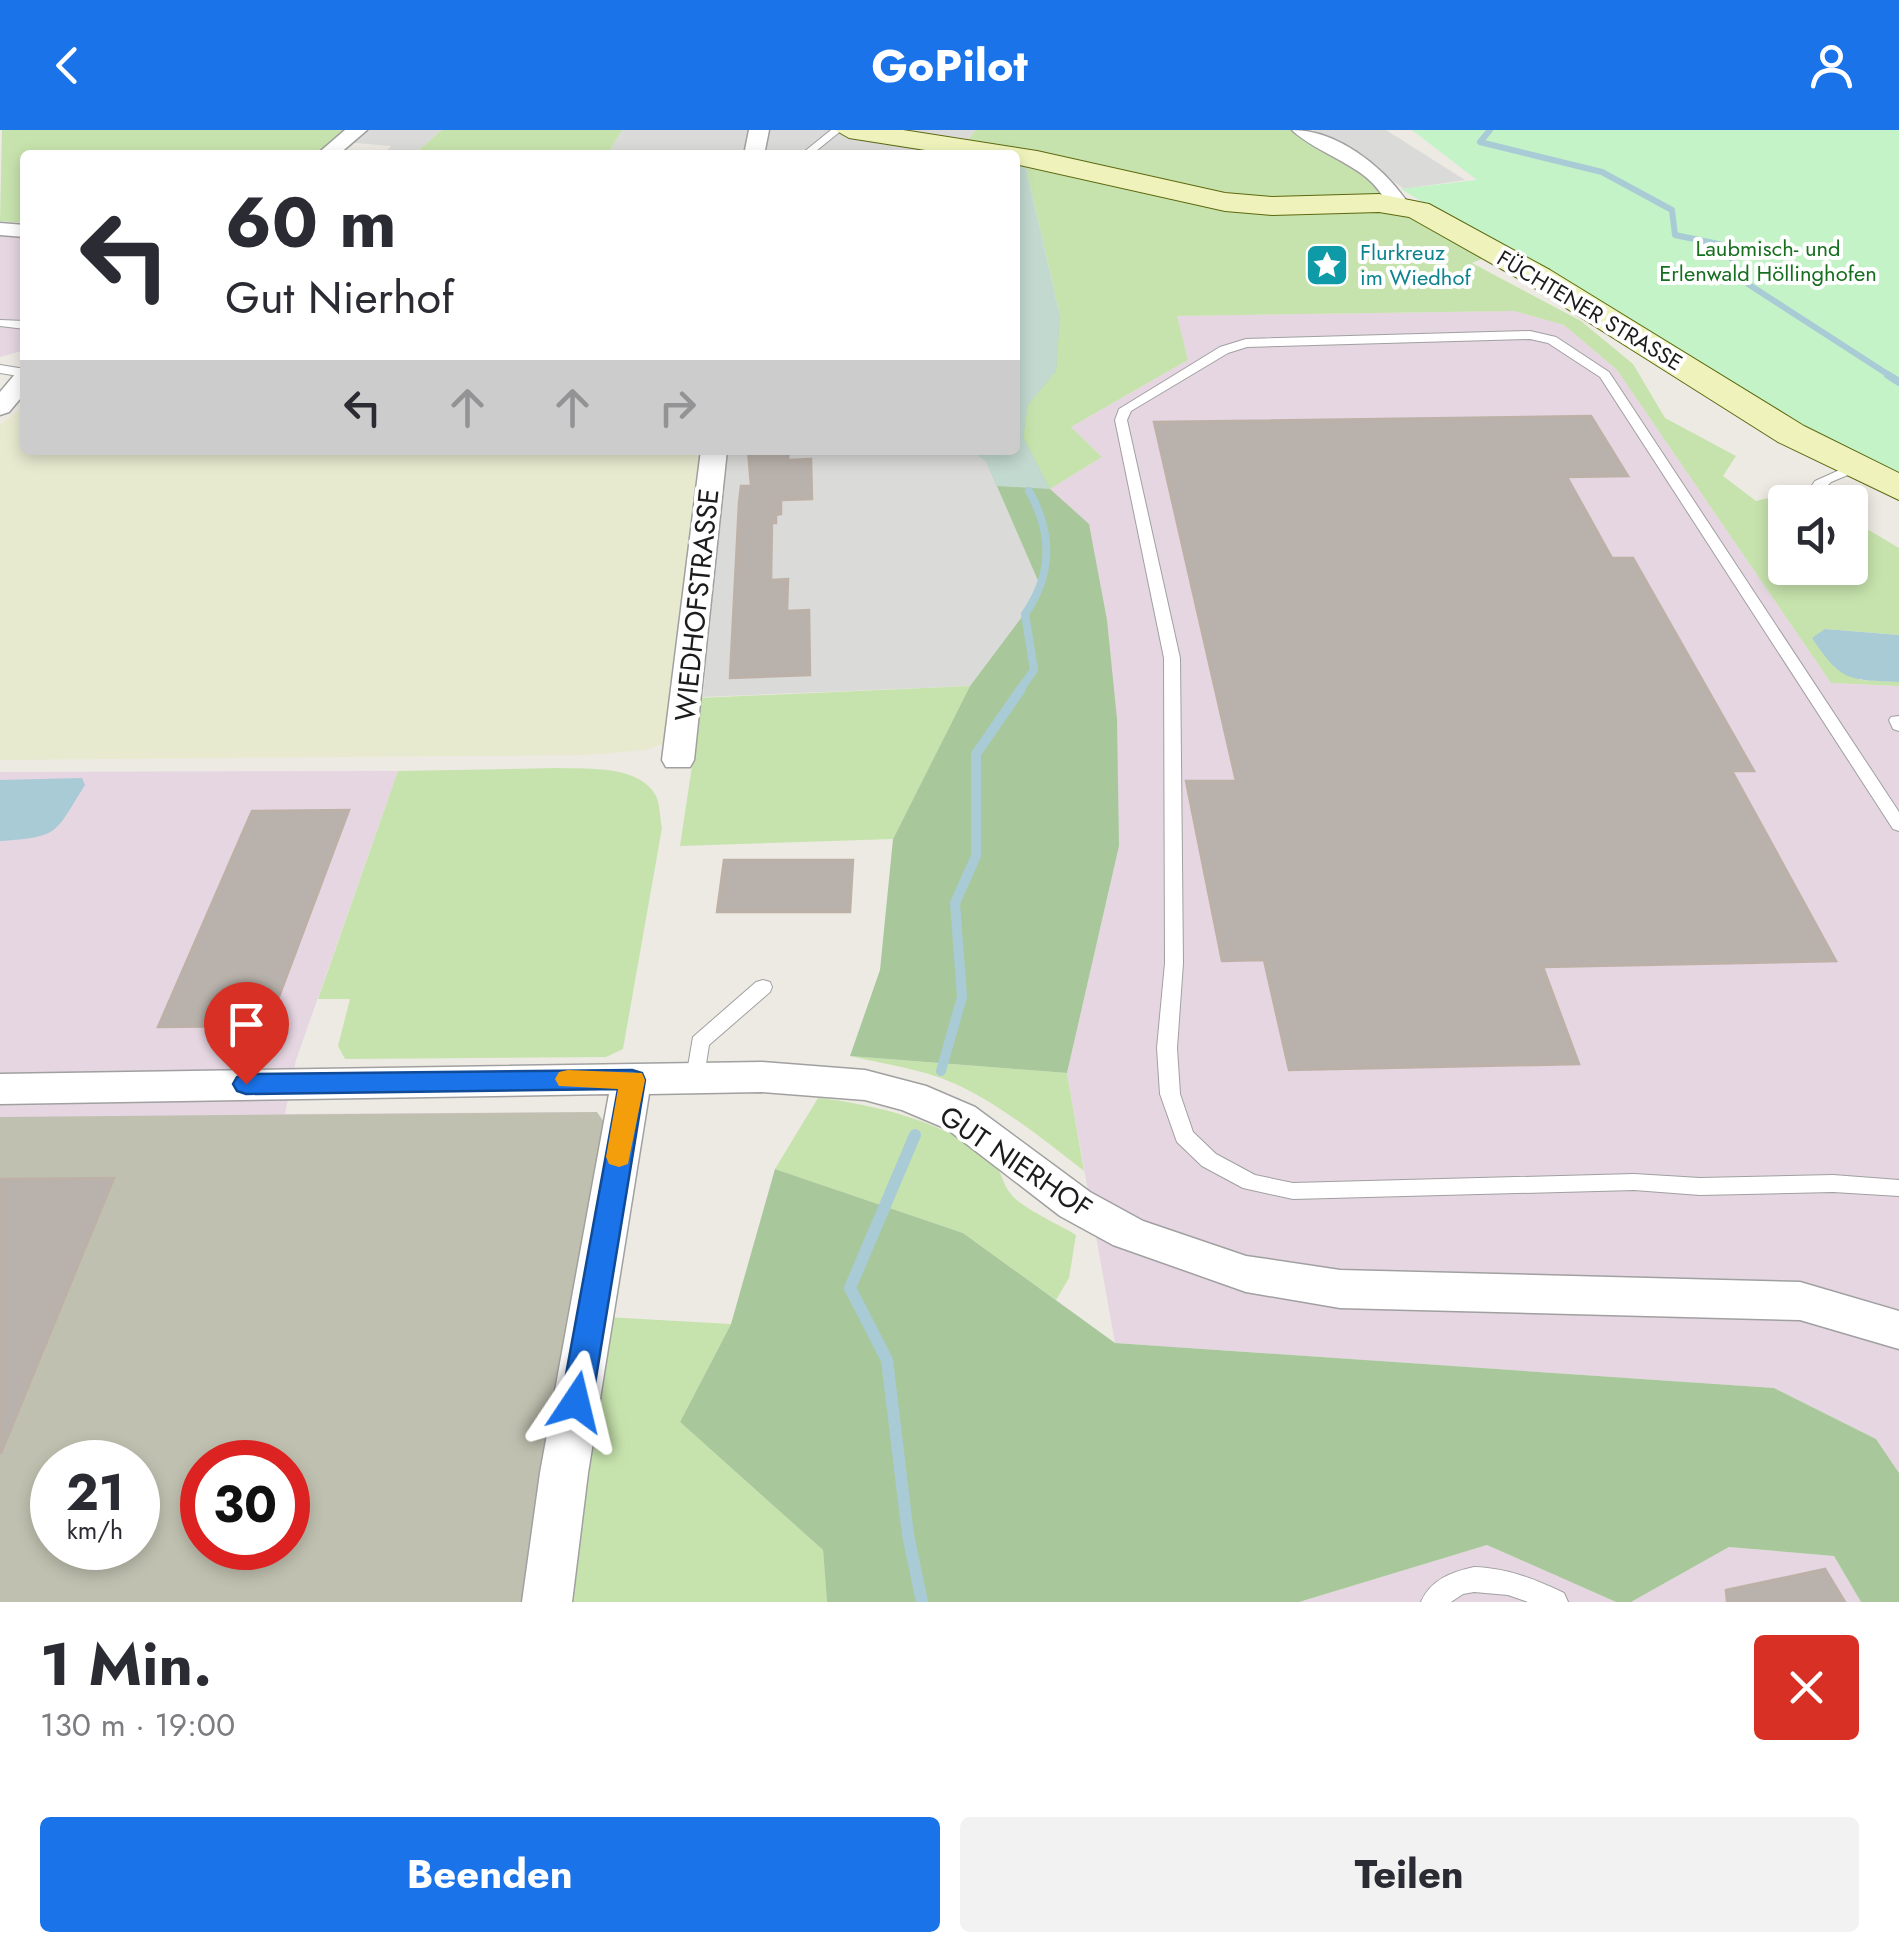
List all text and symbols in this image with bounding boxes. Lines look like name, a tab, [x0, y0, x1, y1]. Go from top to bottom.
text: GoPilot	[871, 33, 1028, 98]
icon: back	[40, 38, 95, 93]
icon: person	[1804, 38, 1859, 93]
text: 60 m	[225, 172, 397, 273]
icon: left	[60, 190, 190, 320]
park label: Laubmisch- und Erlenwald Höllinghofen	[1659, 232, 1877, 289]
place label: Flurkreuz im Wiedhof	[1360, 236, 1471, 293]
place icon: Flurkreuz im Wiedhof	[1304, 242, 1350, 288]
street label: FÜCHTENER STRASSE	[1491, 242, 1689, 378]
text: Gut Nierhof	[225, 265, 454, 330]
icon: left	[335, 380, 390, 435]
icon: ahead	[440, 380, 495, 435]
icon: ahead	[545, 380, 600, 435]
icon: right	[650, 380, 705, 435]
map controls	[1768, 485, 1868, 585]
button: sound	[1768, 485, 1868, 585]
street label: WIEDHOFSTRASSE	[664, 487, 730, 723]
pin	[204, 982, 289, 1085]
icon: arrive	[219, 997, 274, 1052]
street label: GUT NIERHOF	[931, 1096, 1101, 1228]
position arrow	[524, 1350, 628, 1454]
speed limit sign: 30	[180, 1440, 310, 1570]
text: 21	[66, 1456, 124, 1529]
text: km/h	[67, 1512, 123, 1548]
text: 1 Min.	[40, 1621, 212, 1708]
button: close	[1754, 1635, 1859, 1740]
text: 130 m · 19:00	[40, 1702, 235, 1748]
button: Beenden	[40, 1817, 940, 1932]
button: Teilen	[960, 1817, 1859, 1932]

